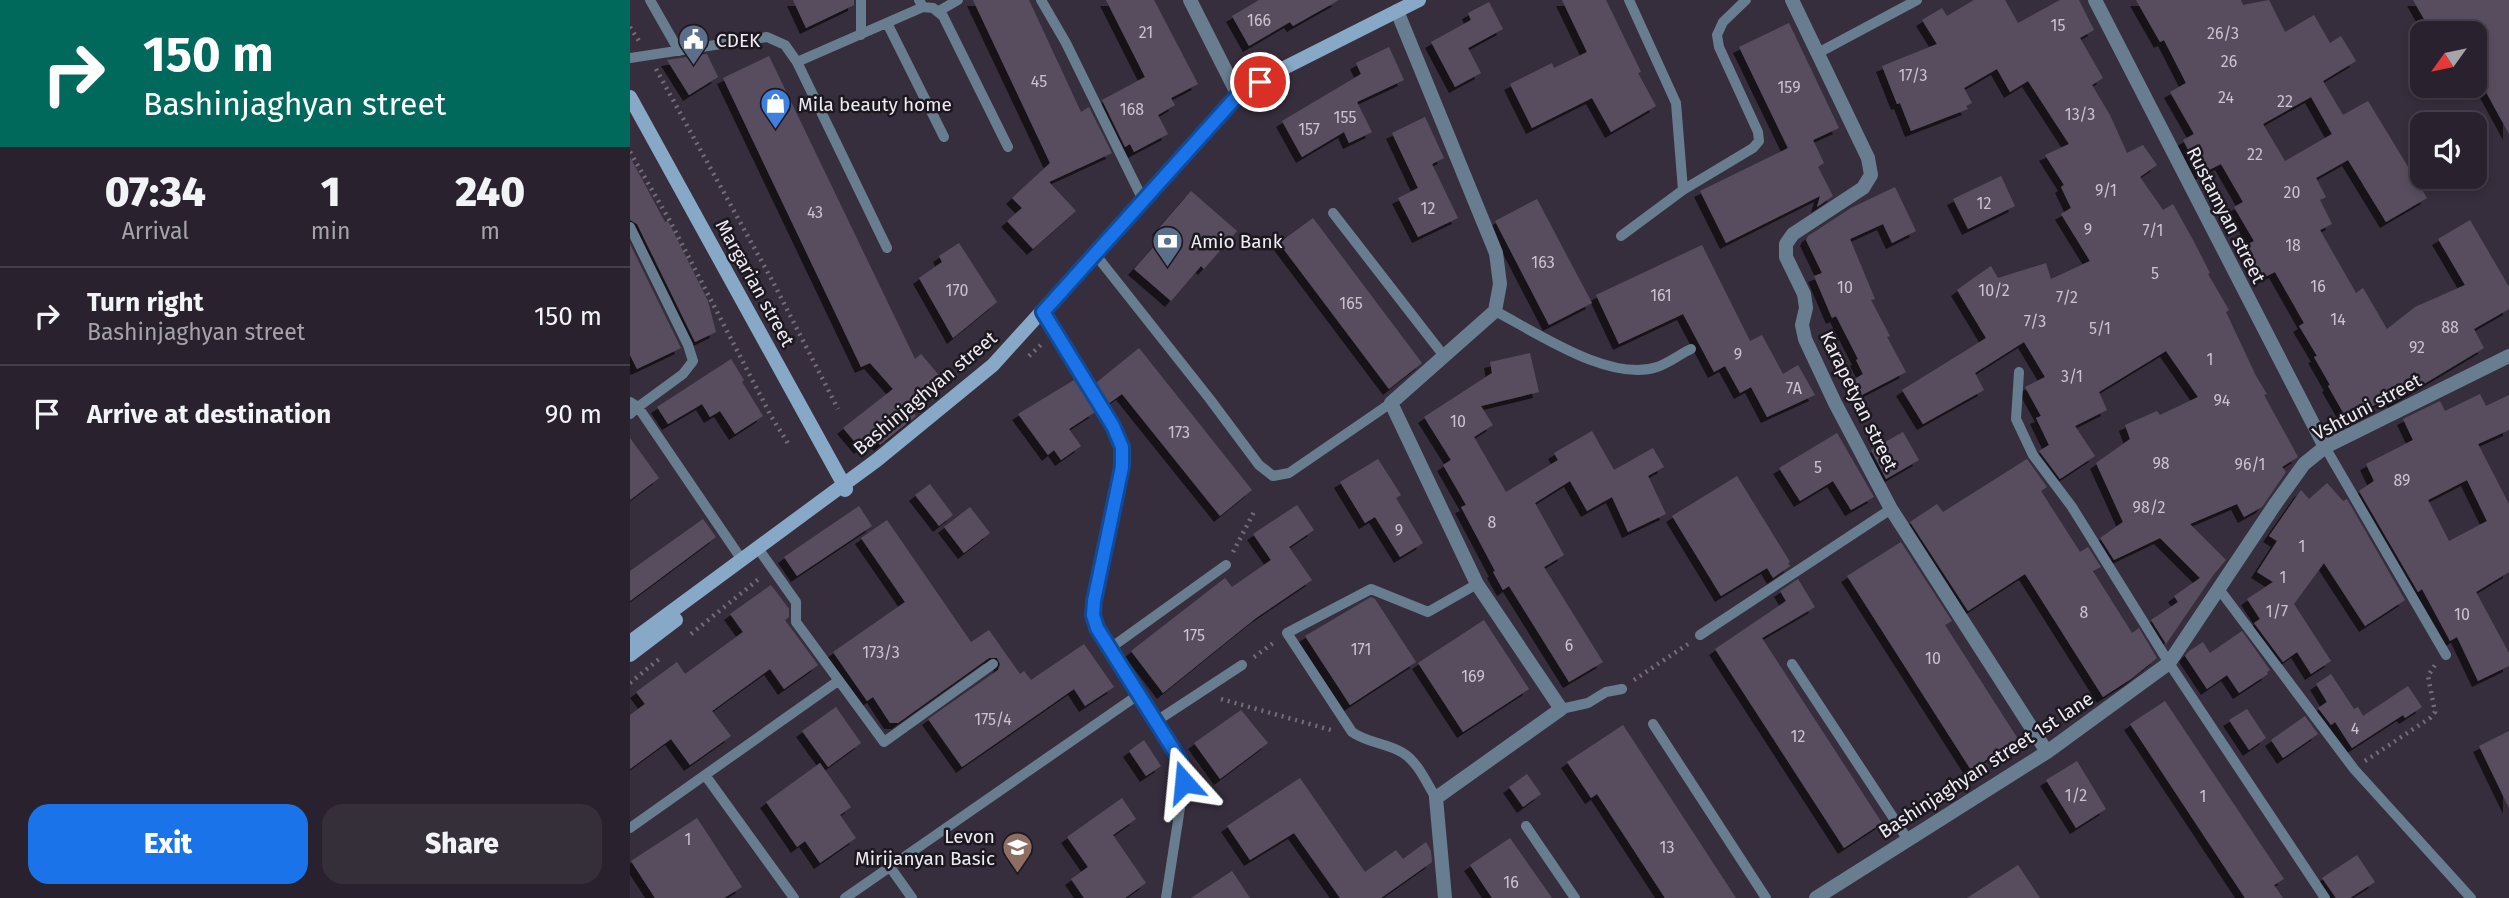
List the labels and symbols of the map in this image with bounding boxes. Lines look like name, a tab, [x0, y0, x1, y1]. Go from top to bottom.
house number: 166	[1247, 11, 1271, 30]
house number: 15	[2051, 16, 2065, 35]
north arrow	[2410, 21, 2487, 98]
public building icon: CDEK	[676, 23, 710, 67]
house number: 21	[1139, 23, 1153, 42]
house number: 26/3	[2207, 24, 2239, 43]
place label: CDEK	[716, 29, 761, 52]
pin	[1230, 52, 1290, 112]
house number: 26	[2221, 52, 2237, 71]
house number: 17/3	[1898, 66, 1928, 85]
house number: 45	[1031, 72, 1047, 91]
house number: 159	[1777, 78, 1801, 97]
shop icon: Mila beauty home	[758, 87, 792, 131]
house number: 24	[2218, 88, 2234, 107]
house number: 22	[2277, 92, 2293, 111]
place label: Mila beauty home	[798, 93, 952, 116]
house number: 168	[1120, 100, 1144, 119]
house number: 13/3	[2065, 105, 2095, 124]
house number: 155	[1334, 108, 1356, 127]
house number: 157	[1298, 120, 1320, 139]
street label: Rustamyan street	[2182, 143, 2270, 287]
house number: 22	[2247, 145, 2263, 164]
house number: 9/1	[2095, 181, 2117, 200]
house number: 20	[2284, 183, 2300, 202]
house number: 12	[1977, 194, 1991, 213]
house number: 12	[1421, 199, 1435, 218]
house number: 43	[807, 203, 823, 222]
street label: Margarian street	[711, 216, 799, 350]
house number: 9	[2084, 220, 2092, 239]
house number: 7/1	[2143, 221, 2163, 240]
bank icon: Amio Bank	[1151, 224, 1185, 268]
place label: Amio Bank	[1191, 230, 1283, 253]
house number: 18	[2285, 236, 2301, 255]
house number: 163	[1531, 253, 1555, 272]
house number: 5	[2151, 264, 2159, 283]
house number: 16	[2310, 277, 2326, 296]
house number: 10	[1837, 278, 1853, 297]
house number: 170	[946, 281, 968, 300]
house number: 10/2	[1978, 281, 2010, 300]
house number: 161	[1650, 286, 1672, 305]
house number: 7/2	[2056, 288, 2078, 307]
house number: 165	[1339, 294, 1363, 313]
house number: 14	[2330, 310, 2346, 329]
house number: 7/3	[2024, 312, 2046, 331]
house number: 88	[2441, 318, 2459, 337]
house number: 5/1	[2089, 319, 2111, 338]
street label: Bashinjaghyan street	[849, 326, 1001, 460]
street label: Karapetyan street	[1815, 327, 1903, 475]
house number: 92	[2409, 338, 2425, 357]
house number: 9	[1734, 345, 1742, 364]
house number: 1	[2207, 350, 2213, 369]
house number: 3/1	[2061, 367, 2083, 386]
street label: Vshtuni street	[2309, 369, 2425, 445]
house number: 7A	[1786, 379, 1803, 398]
house number: 94	[2214, 391, 2231, 410]
house number: 10	[1450, 412, 1466, 431]
house number: 173	[1168, 423, 1190, 442]
house number: 98	[2152, 454, 2170, 473]
house number: 96/1	[2235, 455, 2265, 474]
house number: 5	[1814, 458, 1822, 477]
house number: 89	[2394, 471, 2410, 490]
house number: 98/2	[2133, 498, 2165, 517]
house number: 8	[1488, 513, 1497, 532]
house number: 9	[1395, 521, 1403, 540]
house number: 1	[2299, 537, 2305, 556]
house number: 1	[2280, 568, 2286, 587]
house number: 1/7	[2266, 602, 2288, 621]
house number: 8	[2080, 603, 2089, 622]
house number: 10	[2454, 605, 2470, 624]
house number: 175	[1183, 626, 1205, 645]
house number: 6	[1565, 636, 1573, 655]
house number: 171	[1351, 640, 1371, 659]
house number: 173/3	[862, 643, 900, 662]
house number: 10	[1925, 649, 1941, 668]
house number: 169	[1461, 667, 1485, 686]
street label: Bashinjaghyan street 1st lane	[1874, 687, 2098, 843]
house number: 175/4	[974, 710, 1012, 729]
house number: 4	[2351, 719, 2360, 738]
house number: 12	[1791, 727, 1805, 746]
position arrow	[1147, 745, 1221, 819]
house number: 1/2	[2065, 786, 2087, 805]
house number: 1	[2200, 787, 2206, 806]
place label: Levon Mirijanyan Basic	[855, 825, 995, 870]
house number: 1	[685, 830, 691, 849]
school or university icon: Levon Mirijanyan Basic	[1001, 830, 1035, 874]
house number: 13	[1660, 838, 1674, 857]
house number: 16	[1503, 873, 1519, 892]

